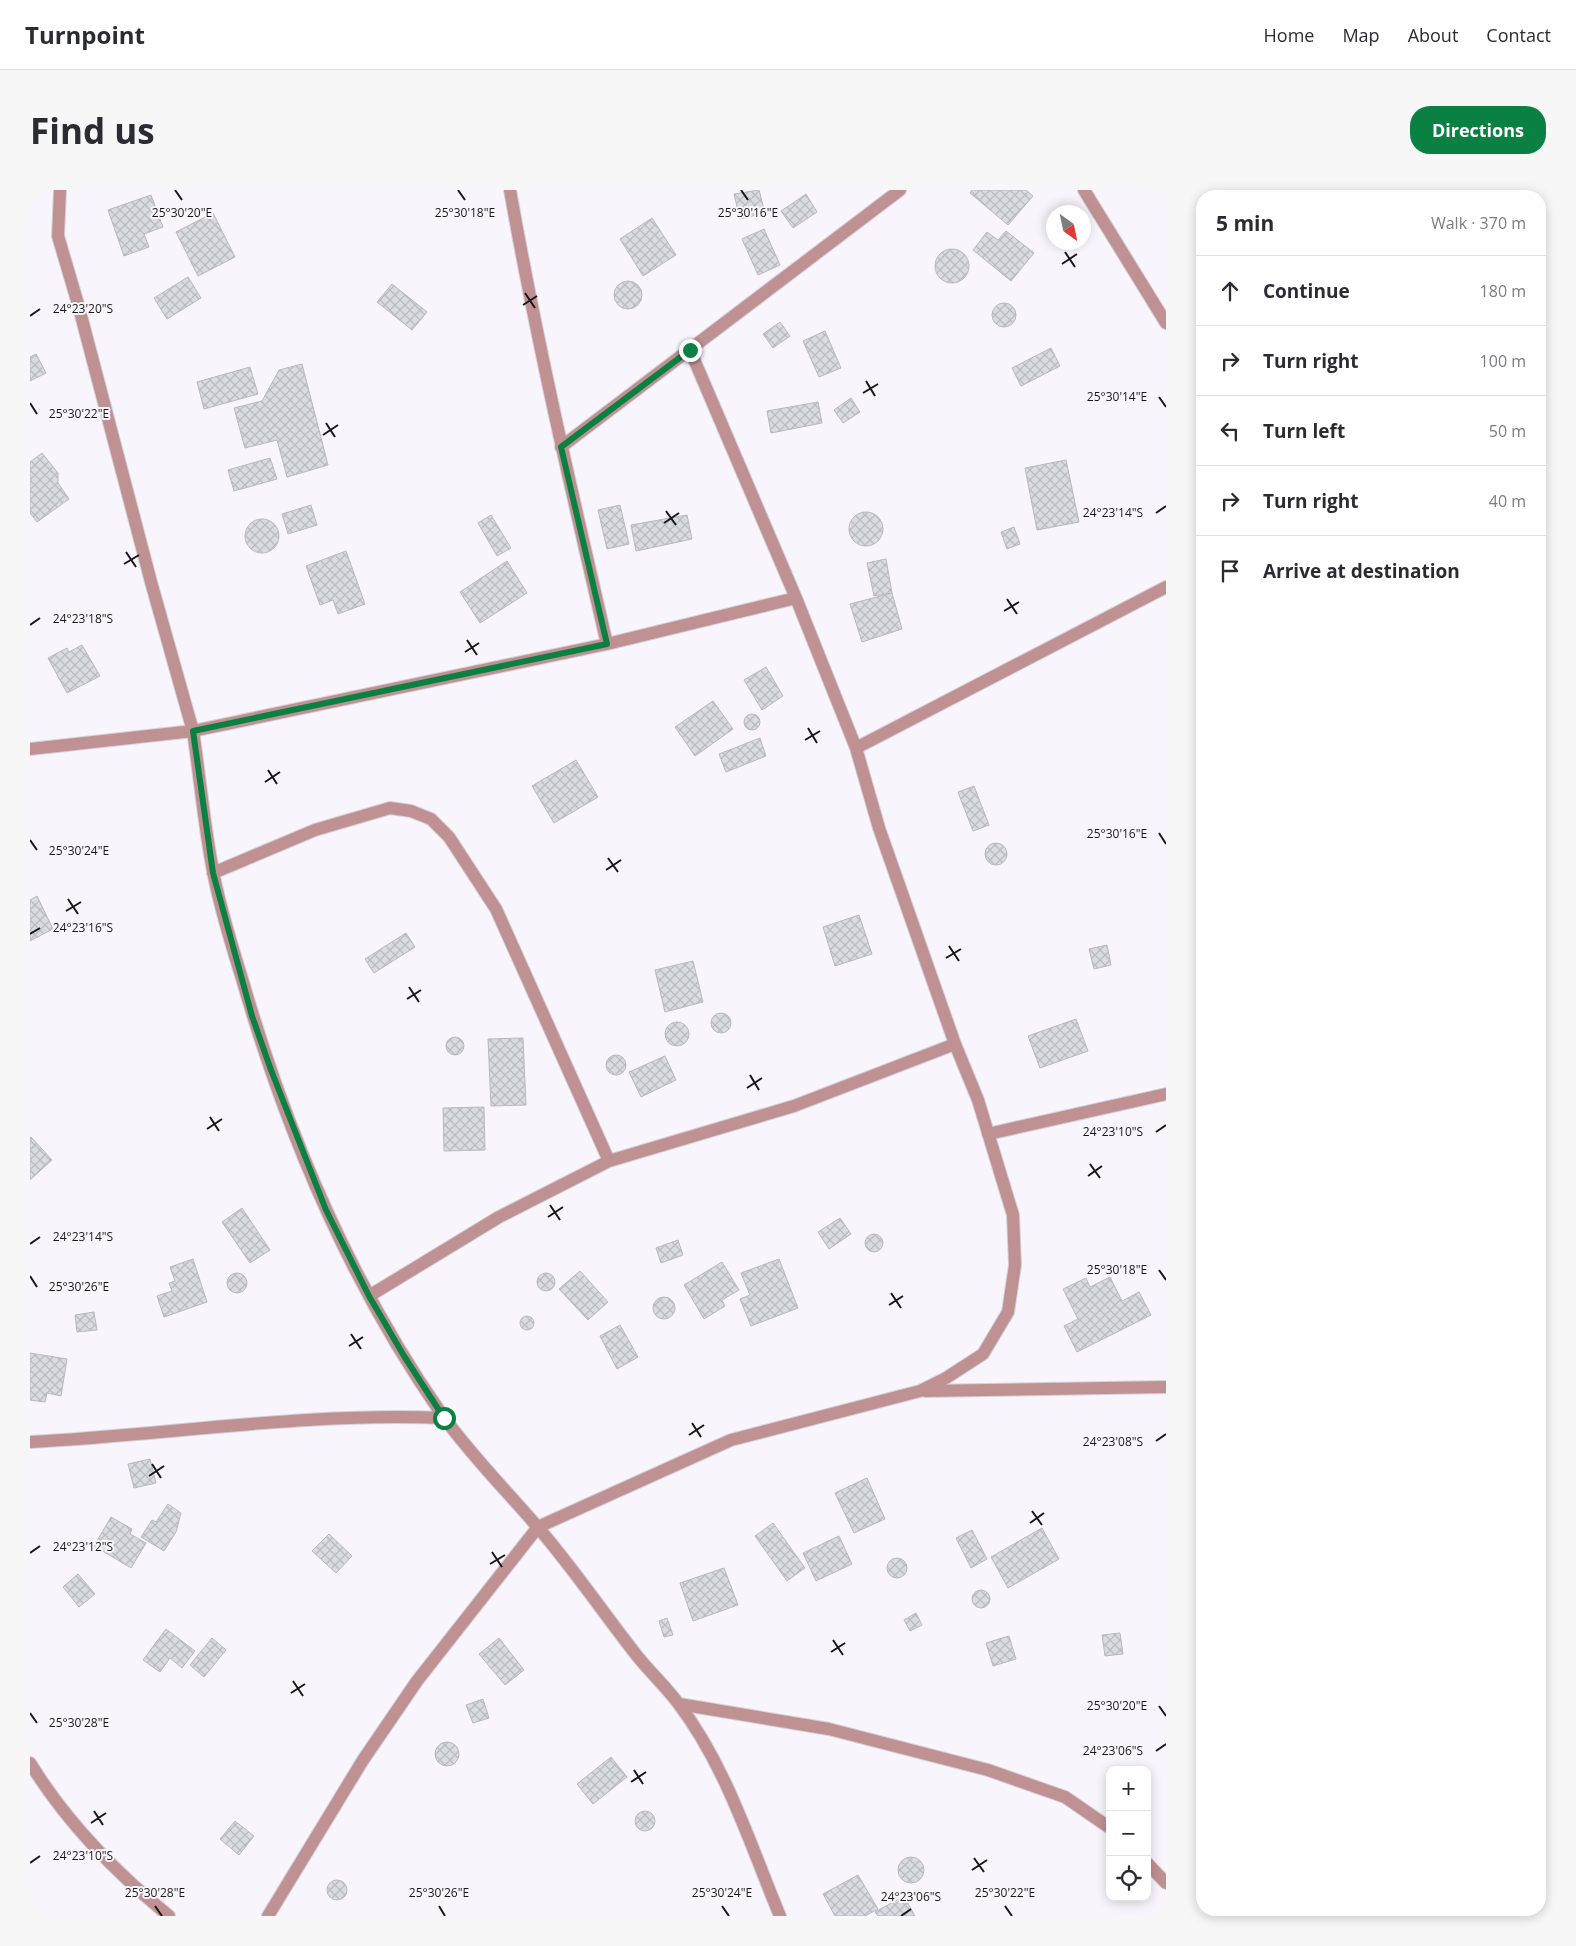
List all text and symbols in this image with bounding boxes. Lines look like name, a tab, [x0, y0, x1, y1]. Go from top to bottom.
text: Turnpoint	[25, 18, 145, 51]
text: Home	[1264, 23, 1314, 47]
text: Map	[1342, 23, 1380, 47]
text: About	[1408, 23, 1458, 47]
text: Contact	[1486, 23, 1551, 47]
button: Directions	[1410, 106, 1546, 154]
text: Find us	[30, 107, 155, 154]
text: 25°30'20"E	[152, 204, 212, 221]
text: 25°30'18"E	[435, 204, 495, 221]
text: 25°30'16"E	[718, 204, 778, 221]
north arrow	[1046, 205, 1091, 250]
text: 5 min	[1216, 209, 1274, 237]
text: Walk · 370 m	[1431, 212, 1526, 234]
icon: ahead	[1216, 277, 1244, 305]
text: Continue	[1263, 278, 1350, 304]
text: 180 m	[1480, 280, 1526, 302]
text: 24°23'20"S	[53, 300, 113, 317]
route end	[679, 339, 702, 362]
icon: right	[1216, 347, 1244, 375]
text: Turn right	[1263, 348, 1358, 374]
text: 100 m	[1480, 350, 1526, 372]
text: 25°30'14"E	[1087, 388, 1147, 405]
text: 25°30'22"E	[49, 405, 109, 422]
icon: left	[1216, 417, 1244, 445]
text: Turn left	[1263, 418, 1345, 444]
text: 50 m	[1489, 420, 1526, 442]
icon: right	[1216, 487, 1244, 515]
text: Turn right	[1263, 488, 1358, 514]
text: 40 m	[1489, 490, 1526, 512]
text: 24°23'14"S	[1083, 504, 1143, 521]
icon: arrive	[1216, 557, 1244, 585]
text: Arrive at destination	[1263, 558, 1460, 584]
text: 24°23'18"S	[53, 610, 113, 627]
text: 25°30'16"E	[1087, 825, 1147, 842]
text: 25°30'24"E	[49, 842, 109, 859]
text: 24°23'16"S	[53, 919, 113, 936]
text: 24°23'10"S	[1083, 1123, 1143, 1140]
text: 24°23'14"S	[53, 1228, 113, 1245]
text: 25°30'18"E	[1087, 1261, 1147, 1278]
text: 25°30'26"E	[49, 1278, 109, 1295]
route start	[433, 1407, 456, 1430]
text: 24°23'08"S	[1083, 1433, 1143, 1450]
text: 24°23'12"S	[53, 1538, 113, 1555]
text: 25°30'20"E	[1087, 1697, 1147, 1714]
text: 25°30'28"E	[49, 1714, 109, 1731]
text: 24°23'06"S	[1083, 1742, 1143, 1759]
map controls	[1106, 1766, 1151, 1901]
button: +	[1106, 1766, 1151, 1811]
button: −	[1106, 1811, 1151, 1856]
text: 24°23'10"S	[53, 1847, 113, 1864]
button: locate	[1106, 1856, 1151, 1901]
text: 25°30'28"E	[125, 1884, 185, 1901]
text: 25°30'26"E	[409, 1884, 469, 1901]
text: 25°30'24"E	[692, 1884, 752, 1901]
text: 25°30'22"E	[975, 1884, 1035, 1901]
text: 24°23'06"S	[881, 1888, 941, 1905]

